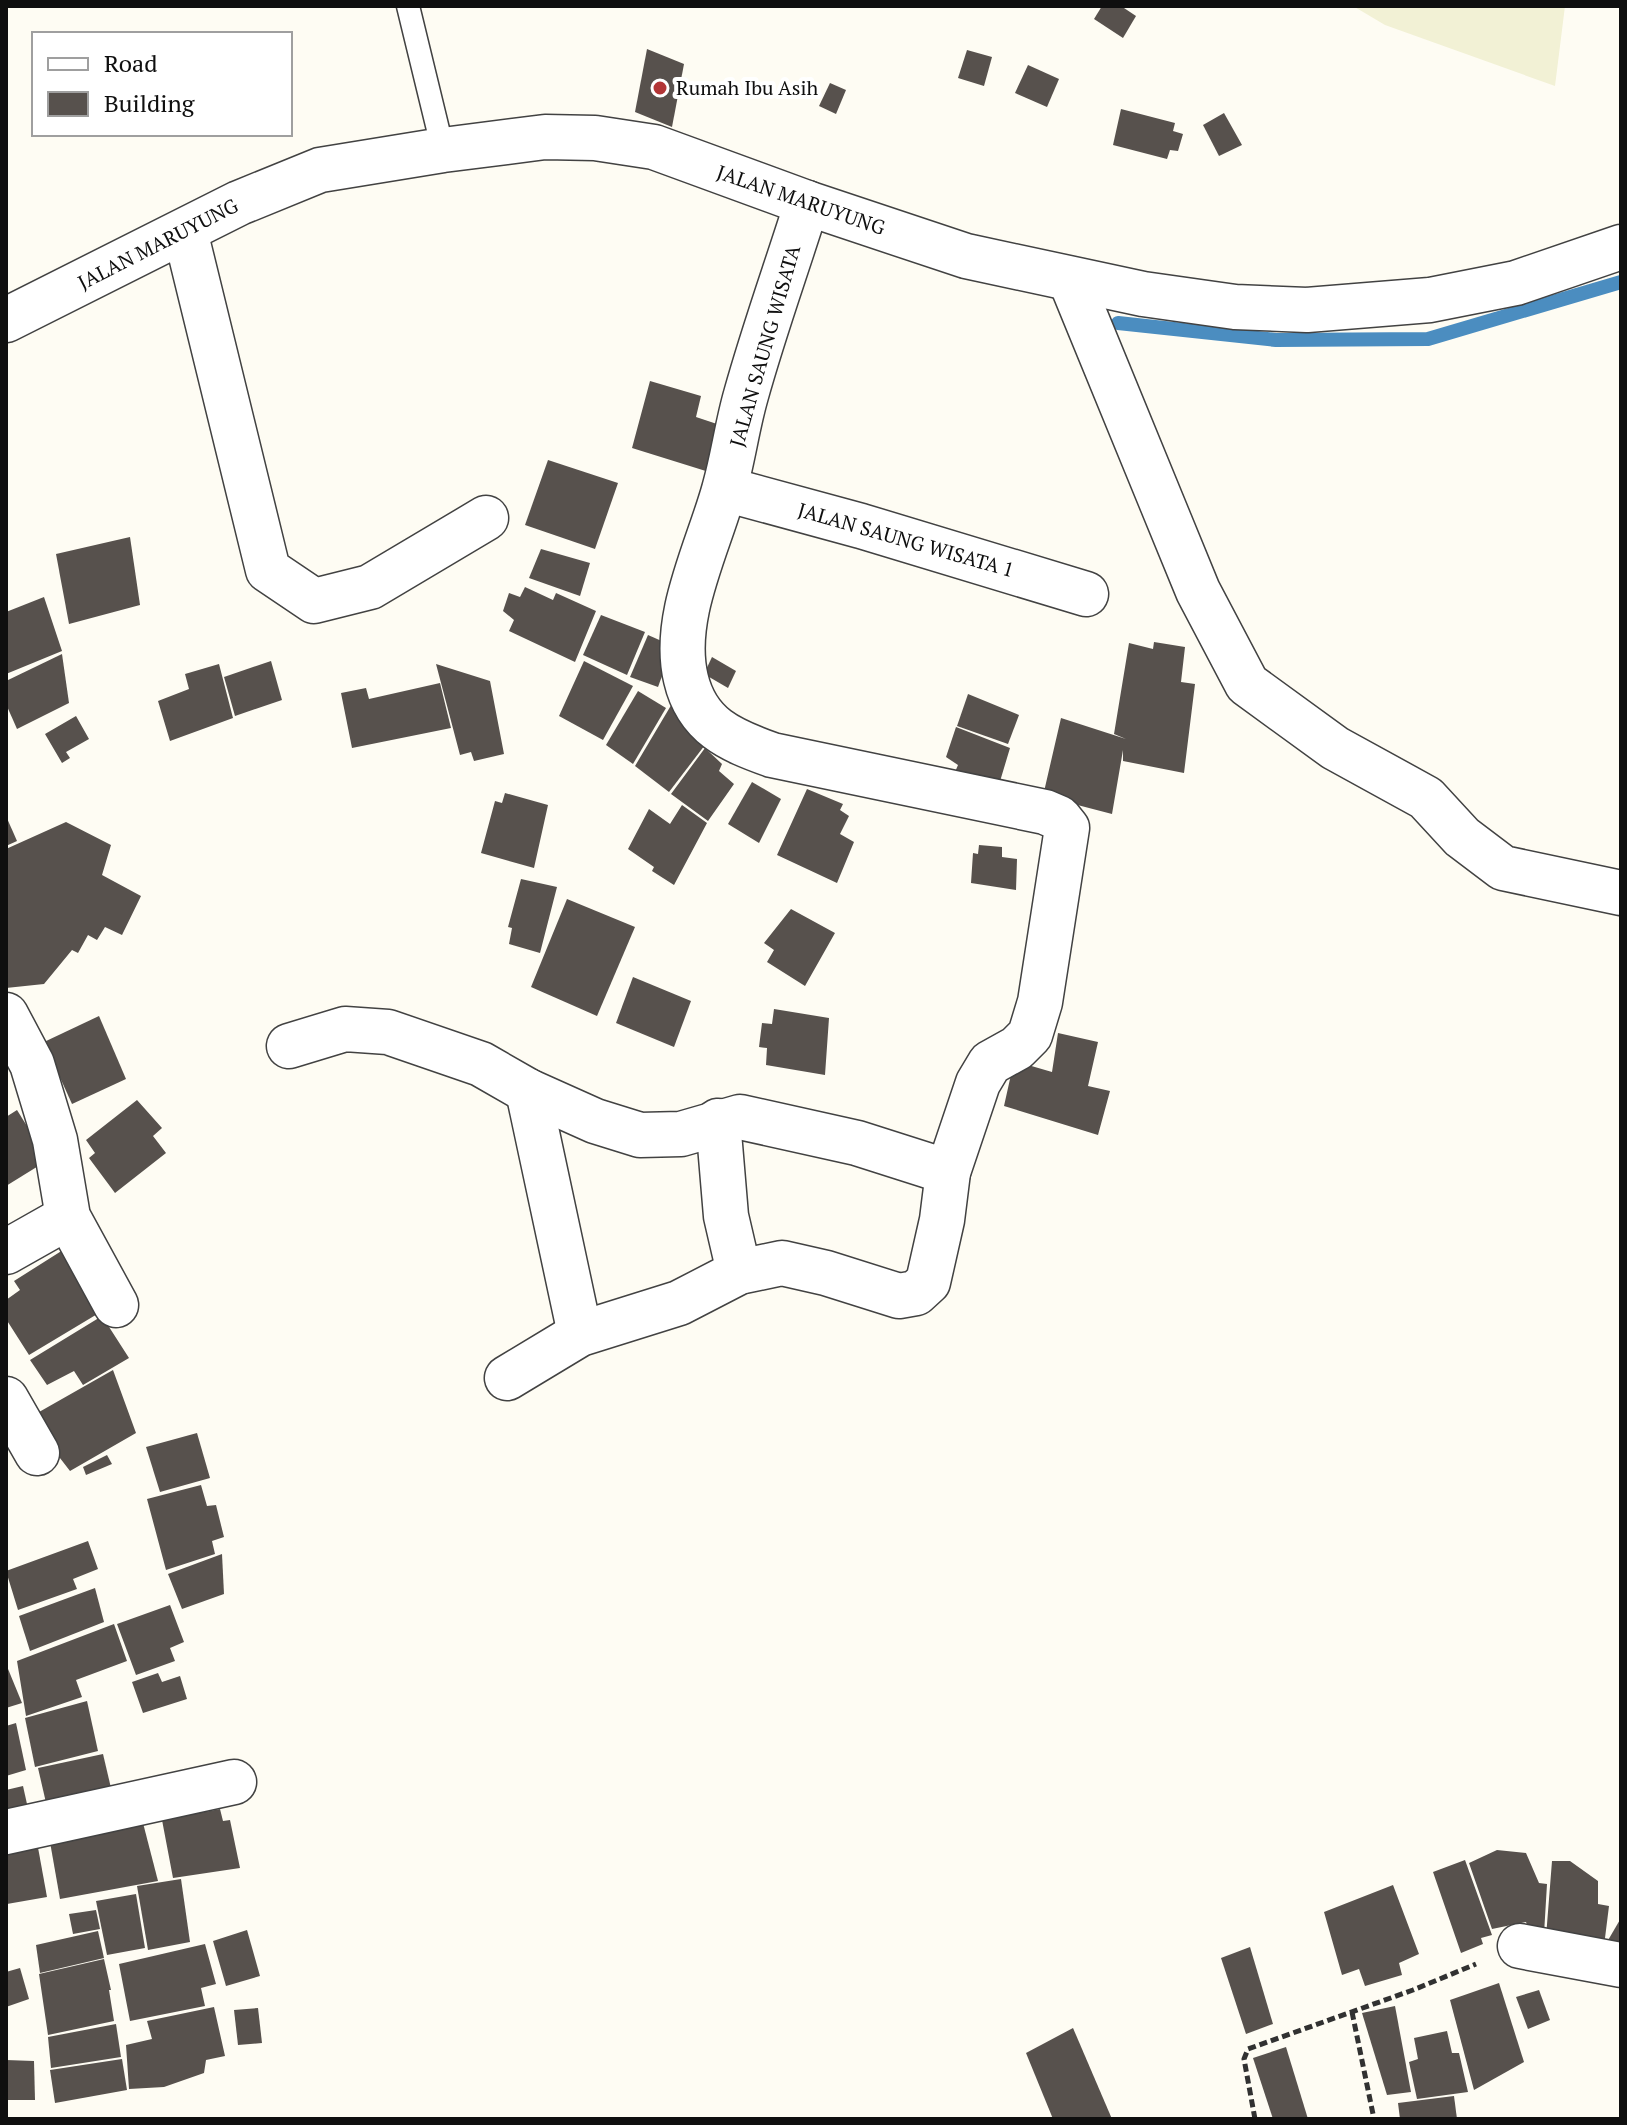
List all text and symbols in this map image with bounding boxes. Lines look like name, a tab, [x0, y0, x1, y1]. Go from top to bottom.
legend	[32, 32, 292, 136]
text: Road	[104, 47, 158, 79]
place label: Rumah Ibu Asih	[676, 74, 818, 101]
marker: Rumah Ibu Asih	[651, 79, 669, 97]
text: Building	[104, 87, 195, 119]
street label: JALAN MARUYUNG	[713, 158, 889, 241]
street label: JALAN MARUYUNG	[73, 191, 243, 296]
street label: JALAN SAUNG WISATA	[723, 242, 806, 450]
street label: JALAN SAUNG WISATA 1	[795, 496, 1017, 583]

